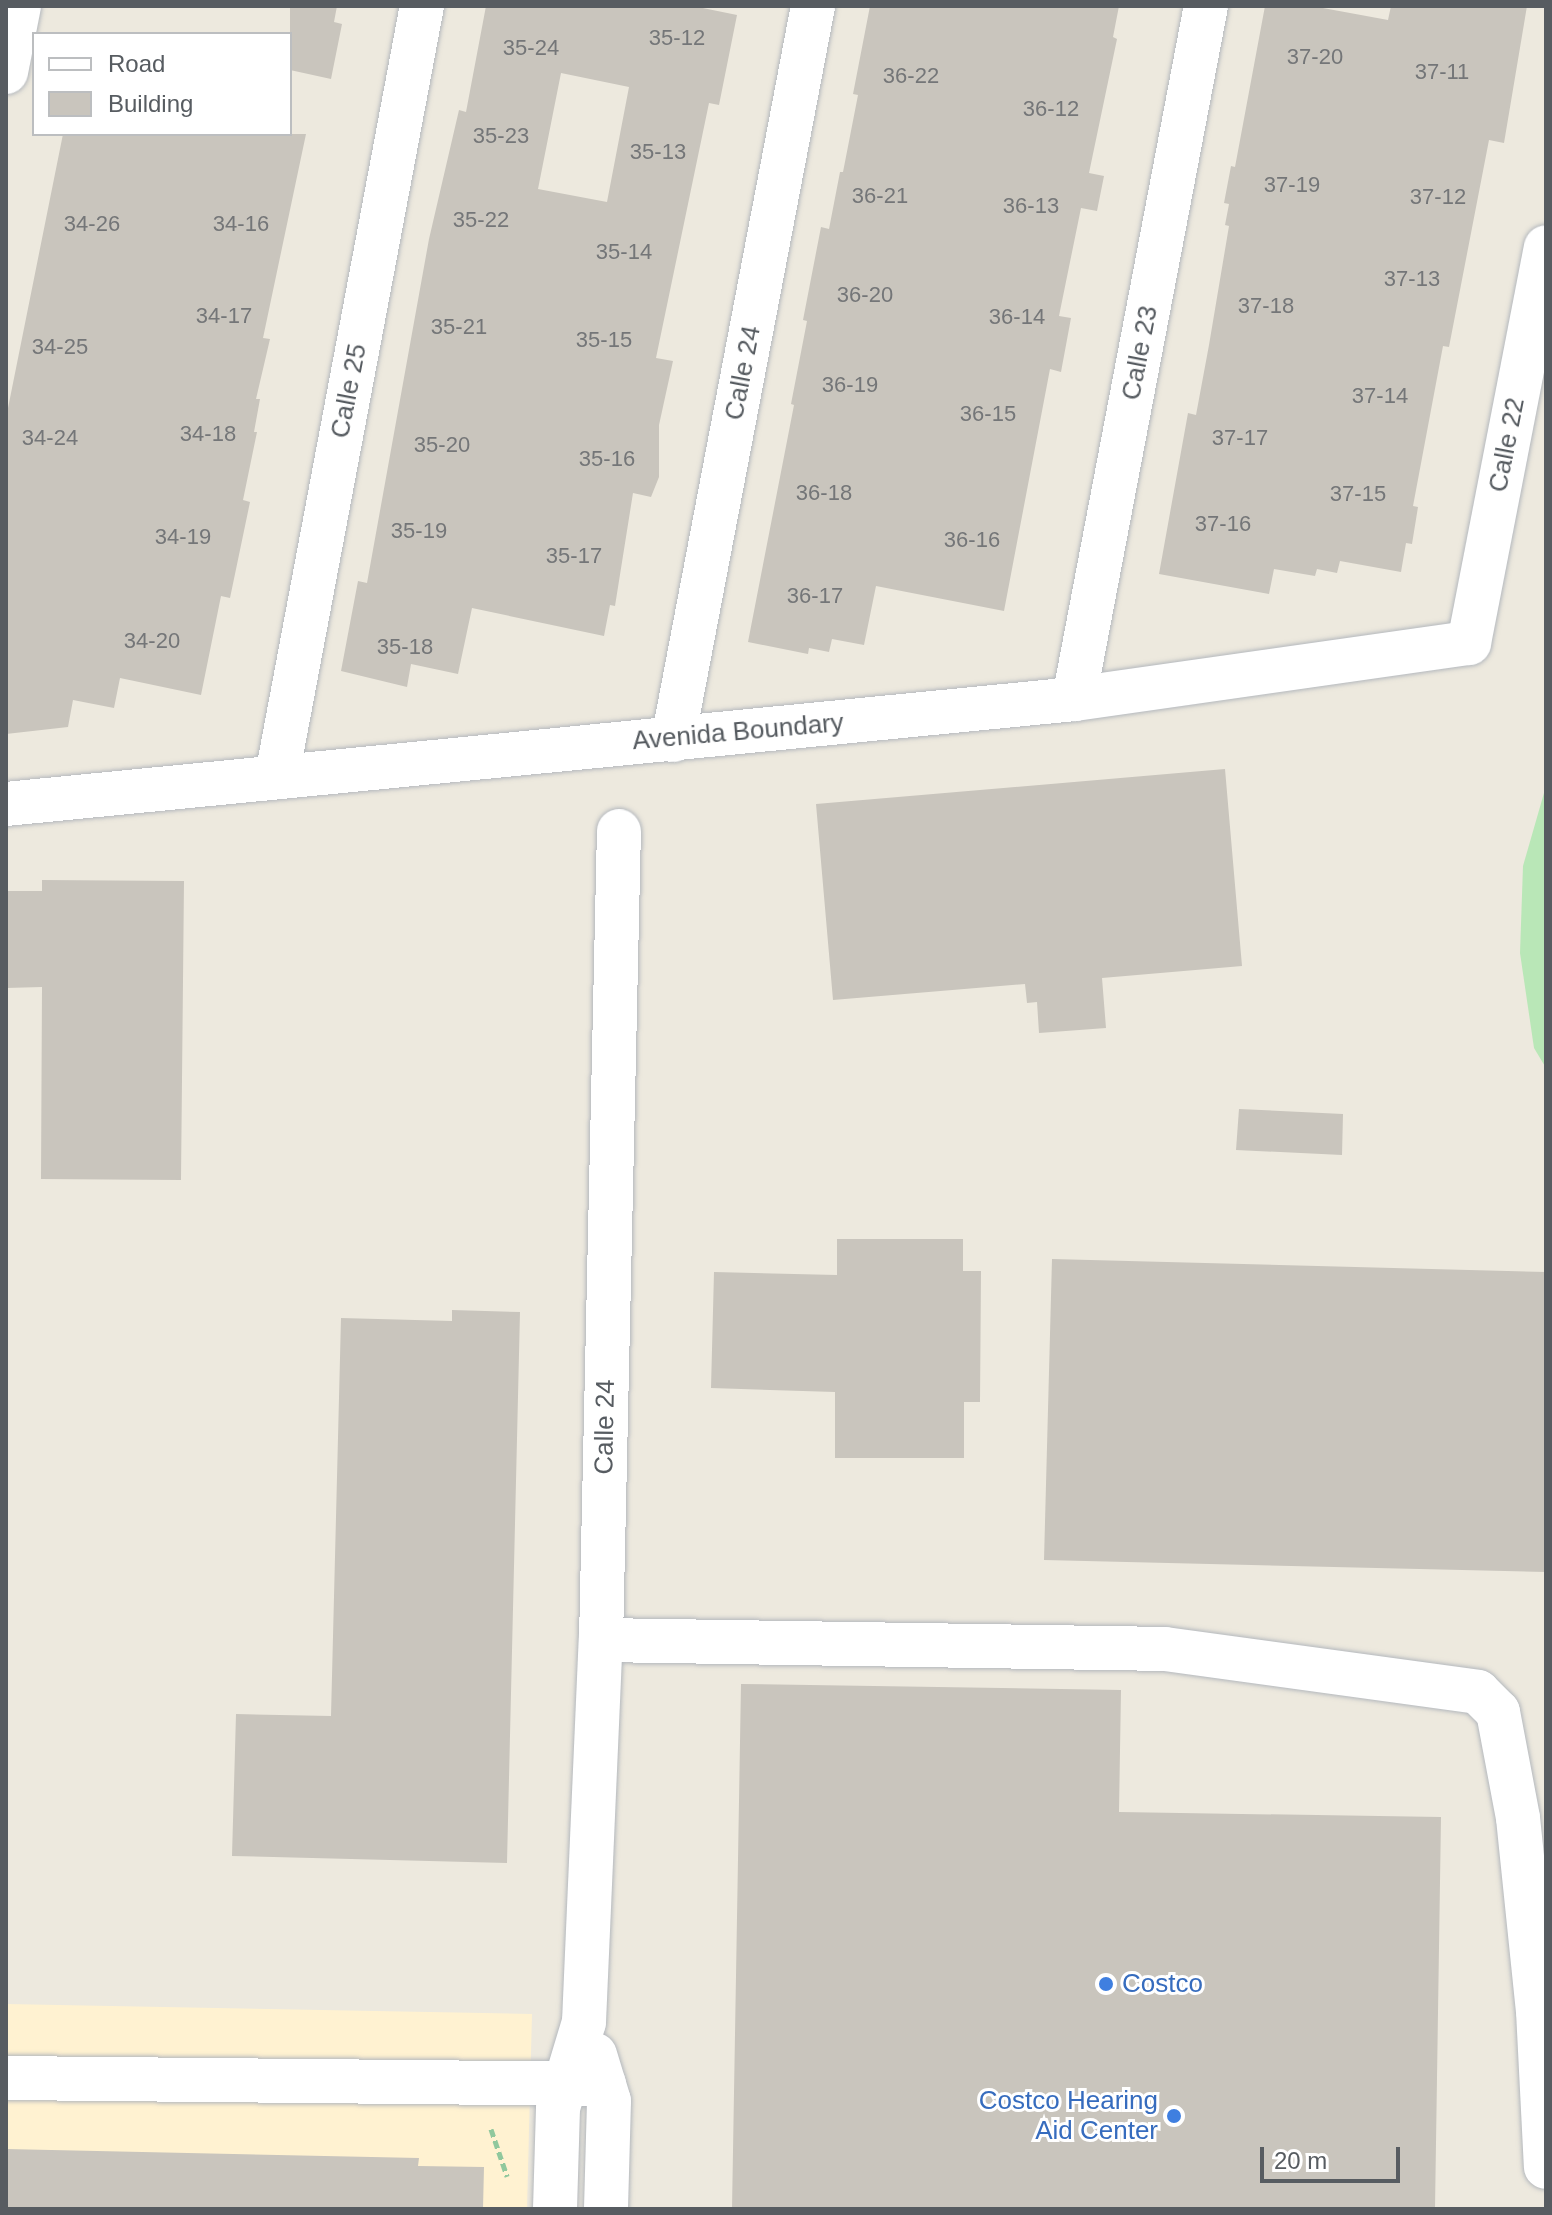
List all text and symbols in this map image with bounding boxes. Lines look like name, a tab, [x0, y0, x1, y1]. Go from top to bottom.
house number: 35-12	[649, 25, 705, 51]
legend	[32, 32, 292, 136]
house number: 35-24	[503, 35, 559, 61]
house number: 37-20	[1287, 44, 1343, 70]
text: Road	[108, 50, 165, 77]
house number: 37-11	[1415, 59, 1469, 85]
house number: 36-22	[883, 63, 939, 89]
text: Building	[108, 90, 193, 117]
house number: 36-12	[1023, 96, 1079, 122]
house number: 35-23	[473, 123, 529, 149]
house number: 35-13	[630, 139, 686, 165]
house number: 37-19	[1264, 172, 1320, 198]
house number: 36-21	[852, 183, 908, 209]
house number: 37-12	[1410, 184, 1466, 210]
house number: 36-13	[1003, 193, 1059, 219]
house number: 35-22	[453, 207, 509, 233]
house number: 34-26	[64, 211, 120, 237]
house number: 34-16	[213, 211, 269, 237]
house number: 35-14	[596, 239, 652, 265]
house number: 37-13	[1384, 266, 1440, 292]
house number: 36-20	[837, 282, 893, 308]
house number: 37-18	[1238, 293, 1294, 319]
house number: 34-17	[196, 303, 252, 329]
street label: Calle 23	[1116, 303, 1164, 403]
house number: 36-14	[989, 304, 1045, 330]
house number: 35-21	[431, 314, 487, 340]
street label: Calle 24	[719, 323, 767, 423]
house number: 35-15	[576, 327, 632, 353]
house number: 34-25	[32, 334, 88, 360]
street label: Calle 25	[325, 341, 373, 441]
house number: 36-19	[822, 372, 878, 398]
house number: 37-14	[1352, 383, 1408, 409]
street label: Calle 22	[1483, 395, 1531, 495]
house number: 36-15	[960, 401, 1016, 427]
house number: 34-18	[180, 421, 236, 447]
house number: 34-24	[22, 425, 78, 451]
house number: 37-17	[1212, 425, 1268, 451]
house number: 35-20	[414, 432, 470, 458]
house number: 35-16	[579, 446, 635, 472]
house number: 36-18	[796, 480, 852, 506]
house number: 37-15	[1330, 481, 1386, 507]
house number: 37-16	[1195, 511, 1251, 537]
house number: 35-19	[391, 518, 447, 544]
house number: 34-19	[155, 524, 211, 550]
house number: 36-16	[944, 527, 1000, 553]
house number: 35-17	[546, 543, 602, 569]
house number: 36-17	[787, 583, 843, 609]
house number: 34-20	[124, 628, 180, 654]
house number: 35-18	[377, 634, 433, 660]
street label: Avenida Boundary	[631, 707, 845, 757]
street label: Calle 24	[589, 1379, 621, 1475]
place label: Costco	[1122, 1968, 1203, 2000]
marker: Costco	[1097, 1975, 1115, 1993]
place label: Costco Hearing Aid Center	[979, 2085, 1158, 2146]
marker: Costco Hearing Aid Center	[1165, 2107, 1183, 2125]
scale bar	[1264, 2131, 1404, 2181]
text: 20 m	[1274, 2147, 1327, 2174]

